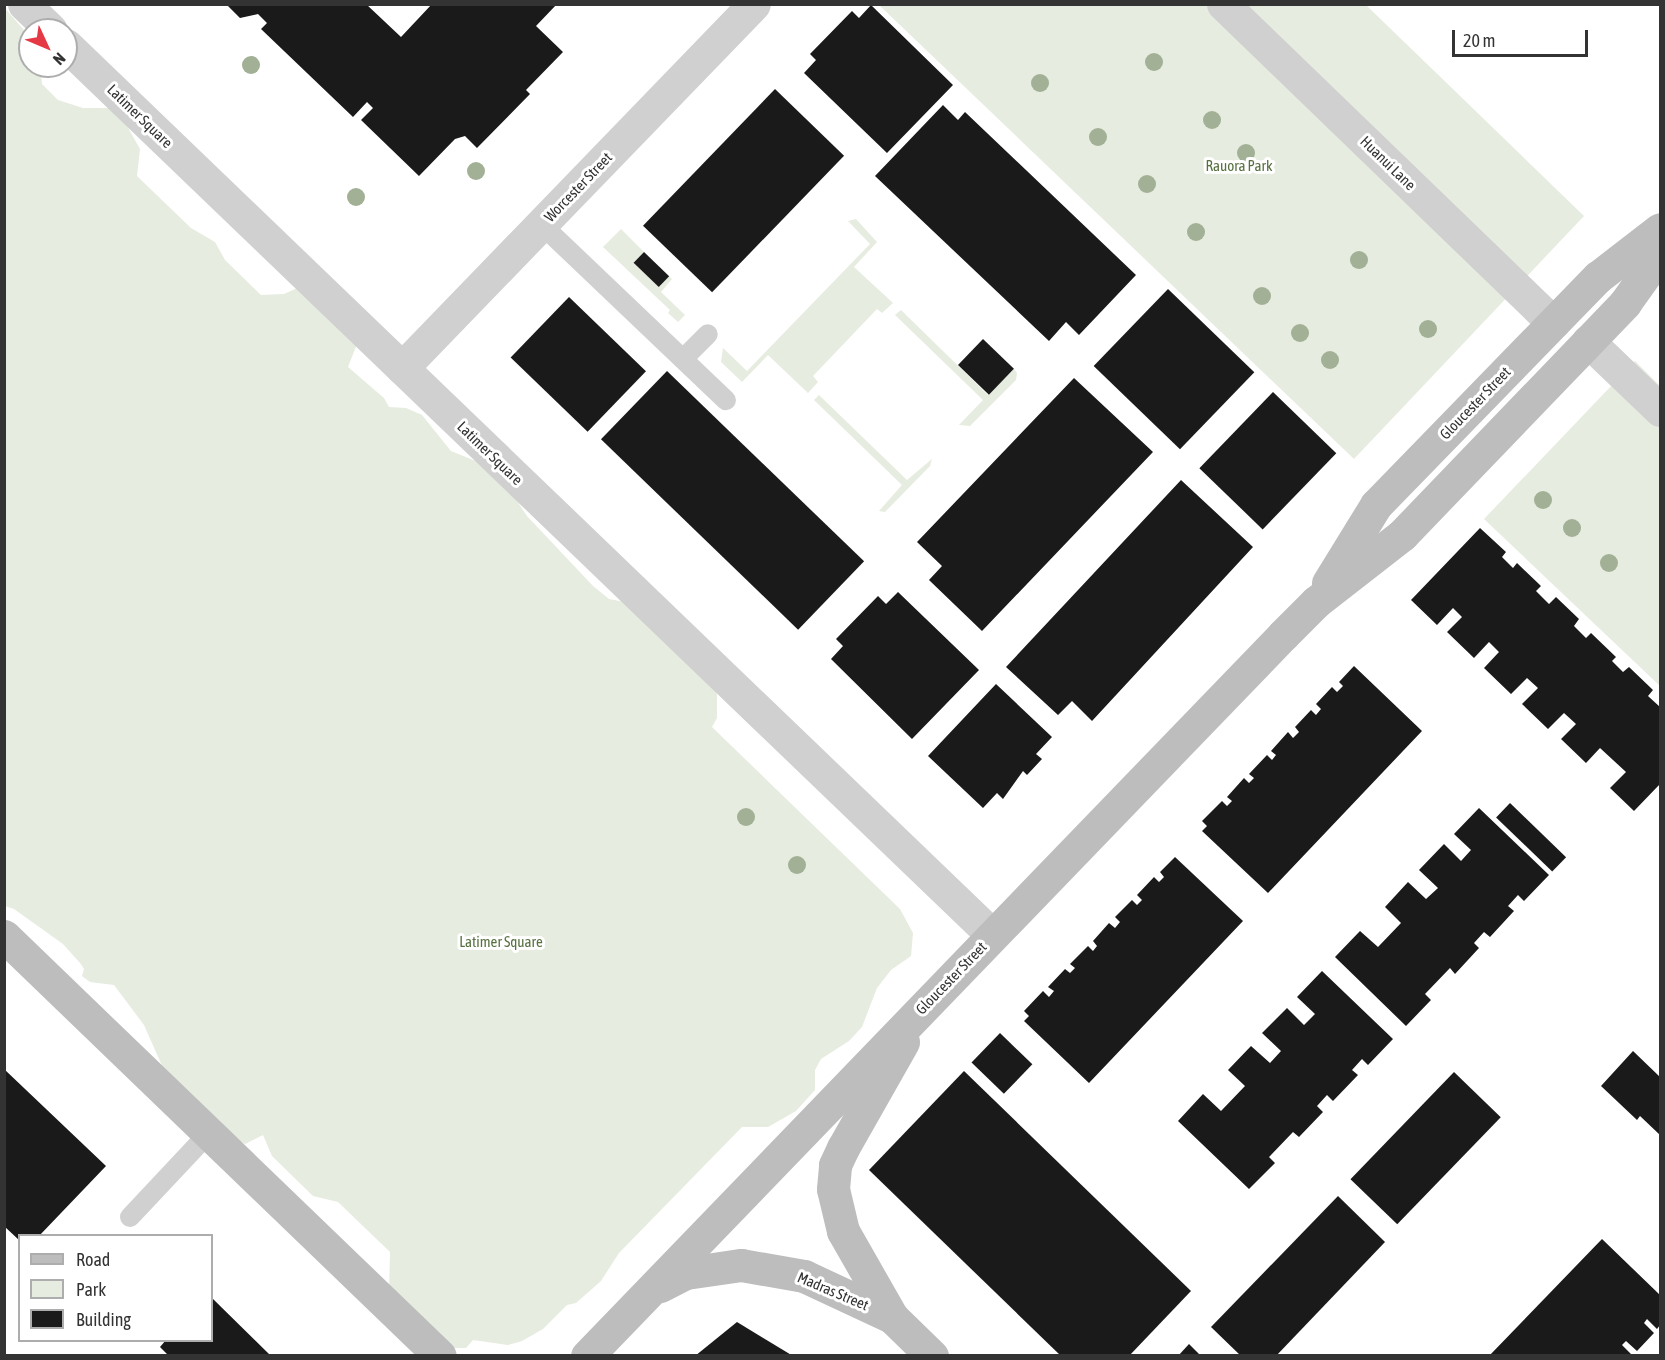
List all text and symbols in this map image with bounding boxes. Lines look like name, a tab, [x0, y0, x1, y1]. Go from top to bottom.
north arrow	[18, 18, 78, 78]
scale bar	[1455, 18, 1592, 56]
text: 20 m	[1463, 30, 1495, 51]
text: N	[50, 49, 69, 69]
street label: Latimer Square	[104, 81, 176, 151]
street label: Huanui Lane	[1357, 132, 1419, 194]
street label: Worcester Street	[540, 148, 616, 226]
park label: Rauora Park	[1206, 157, 1272, 175]
street label: Gloucester Street	[1436, 363, 1514, 443]
street label: Latimer Square	[454, 418, 526, 488]
park label: Latimer Square	[459, 933, 543, 951]
street label: Gloucester Street	[912, 938, 990, 1018]
legend	[18, 1234, 213, 1342]
text: Road	[76, 1249, 110, 1270]
street label: Madras Street	[795, 1268, 871, 1314]
text: Park	[76, 1279, 106, 1300]
text: Building	[76, 1309, 131, 1330]

